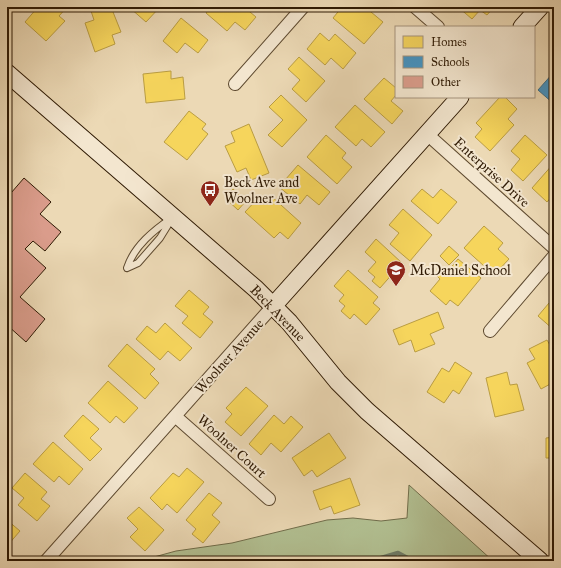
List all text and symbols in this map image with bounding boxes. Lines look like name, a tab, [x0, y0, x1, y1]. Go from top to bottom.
legend	[395, 26, 535, 98]
text: Homes	[431, 35, 467, 49]
text: Schools	[431, 55, 469, 69]
text: Other	[431, 75, 461, 89]
street label: Enterprise Drive	[450, 134, 533, 211]
place label: Beck Ave and Woolner Ave	[224, 174, 299, 207]
bus stop icon: Beck Ave and Woolner Ave	[199, 179, 221, 207]
school or university icon: McDaniel School	[385, 259, 407, 287]
place label: McDaniel School	[410, 262, 511, 279]
street label: Beck Avenue	[246, 281, 309, 345]
street label: Woolner Avenue	[191, 315, 267, 397]
street label: Woolner Court	[194, 411, 270, 482]

